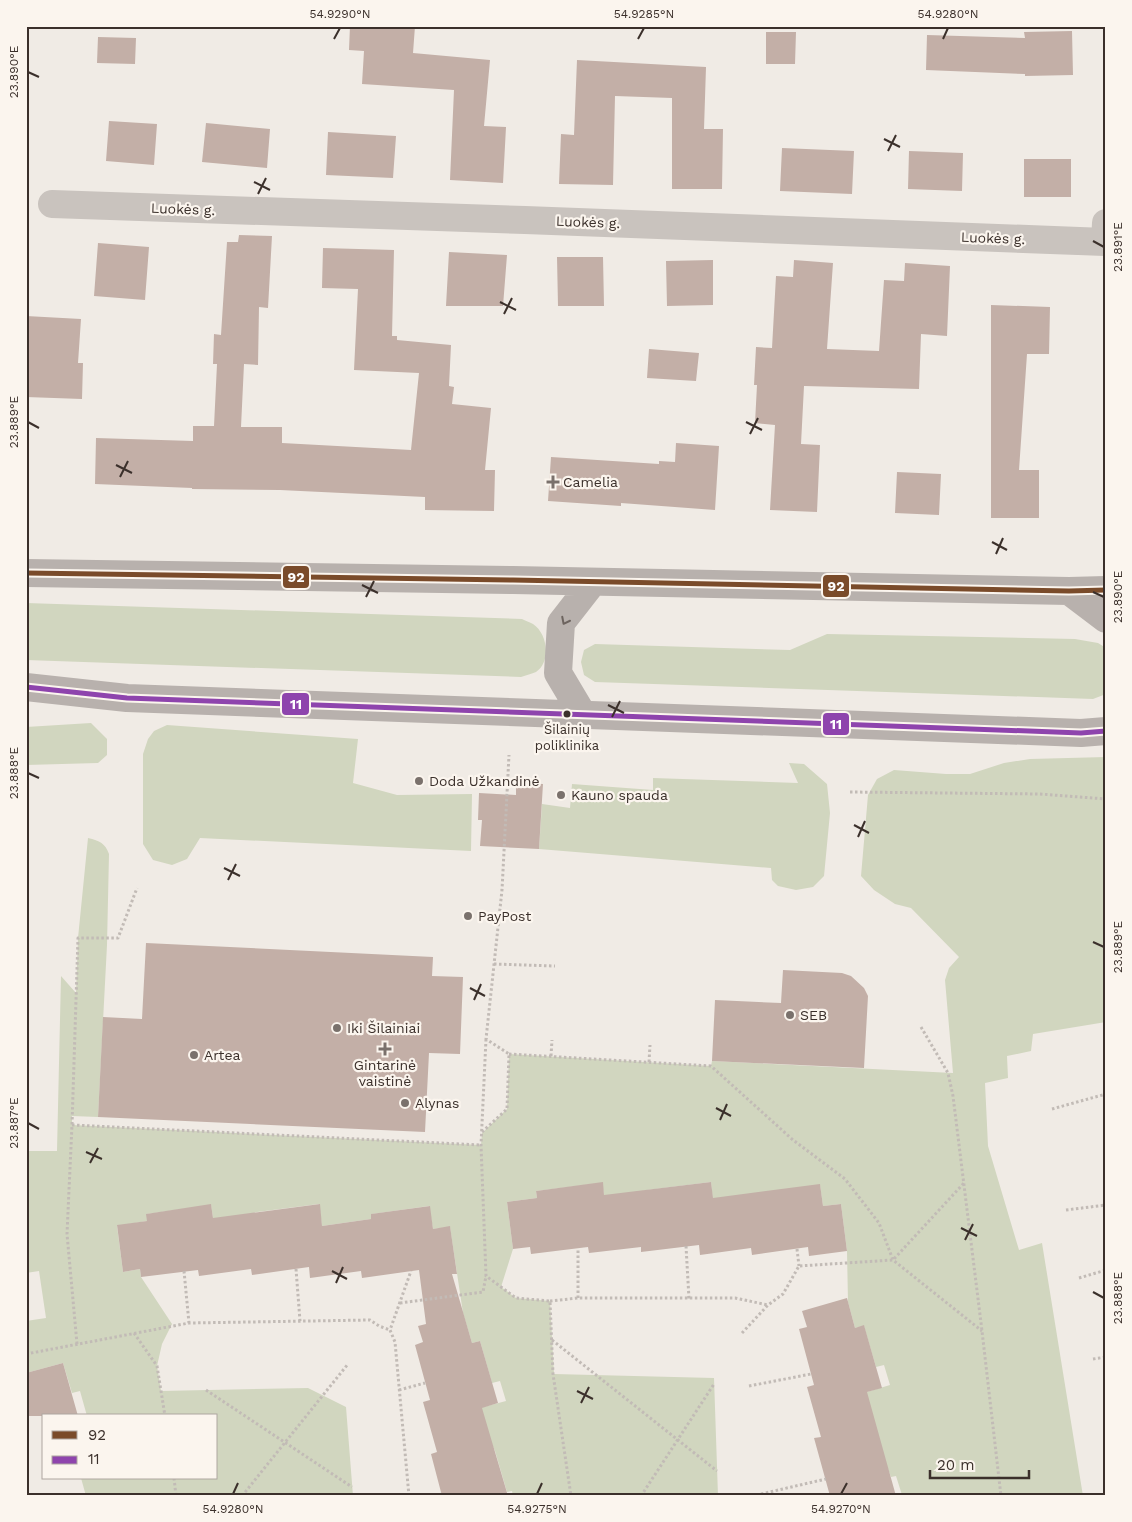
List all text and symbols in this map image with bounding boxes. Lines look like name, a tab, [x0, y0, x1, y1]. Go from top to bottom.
text: 54.9290°N	[310, 7, 370, 21]
text: 54.9285°N	[614, 7, 674, 21]
text: 54.9280°N	[918, 7, 978, 21]
text: 23.890°E	[7, 45, 21, 98]
street label: Luokės g.	[151, 200, 215, 218]
street label: Luokės g.	[556, 213, 620, 231]
text: 23.891°E	[1111, 222, 1125, 272]
street label: Luokės g.	[961, 229, 1025, 247]
text: 23.889°E	[7, 395, 21, 448]
place label: Camelia	[563, 474, 618, 490]
marker: Camelia	[547, 476, 559, 488]
line badge: 92	[282, 565, 310, 589]
text: 92	[288, 569, 304, 585]
text: 23.890°E	[1111, 570, 1125, 623]
line badge: 92	[822, 574, 850, 598]
text: 92	[828, 578, 844, 594]
one-way arrow	[561, 616, 571, 625]
line badge: 11	[281, 692, 310, 716]
text: 11	[290, 696, 302, 712]
marker: Šilainių poliklinika	[562, 709, 572, 719]
line badge: 11	[822, 712, 850, 736]
text: 11	[830, 716, 842, 732]
place label: Šilainių poliklinika	[535, 721, 600, 753]
text: 23.888°E	[7, 746, 21, 799]
place label: Doda Užkandinė	[429, 773, 540, 789]
marker: Doda Užkandinė	[413, 775, 425, 787]
place label: Kauno spauda	[571, 787, 668, 803]
marker: Kauno spauda	[555, 789, 567, 801]
place label: PayPost	[478, 908, 531, 924]
marker: PayPost	[462, 910, 474, 922]
text: 23.889°E	[1111, 920, 1125, 973]
place label: SEB	[800, 1007, 827, 1023]
marker: SEB	[784, 1009, 796, 1021]
place label: Iki Šilainiai	[347, 1020, 420, 1036]
marker: Iki Šilainiai	[331, 1022, 343, 1034]
marker: Gintarinė vaistinė	[379, 1043, 391, 1055]
place label: Artea	[204, 1047, 240, 1063]
marker: Artea	[188, 1049, 200, 1061]
place label: Gintarinė vaistinė	[354, 1057, 416, 1089]
place label: Alynas	[415, 1095, 459, 1111]
text: 23.887°E	[7, 1097, 21, 1149]
marker: Alynas	[399, 1097, 411, 1109]
text: 23.888°E	[1111, 1271, 1125, 1324]
legend	[42, 1414, 218, 1480]
text: 92	[88, 1426, 106, 1444]
scale bar	[930, 1447, 1028, 1479]
text: 11	[88, 1450, 100, 1468]
text: 20 m	[937, 1456, 975, 1474]
text: 54.9280°N	[203, 1502, 263, 1516]
text: 54.9275°N	[507, 1502, 567, 1516]
text: 54.9270°N	[811, 1502, 871, 1516]

